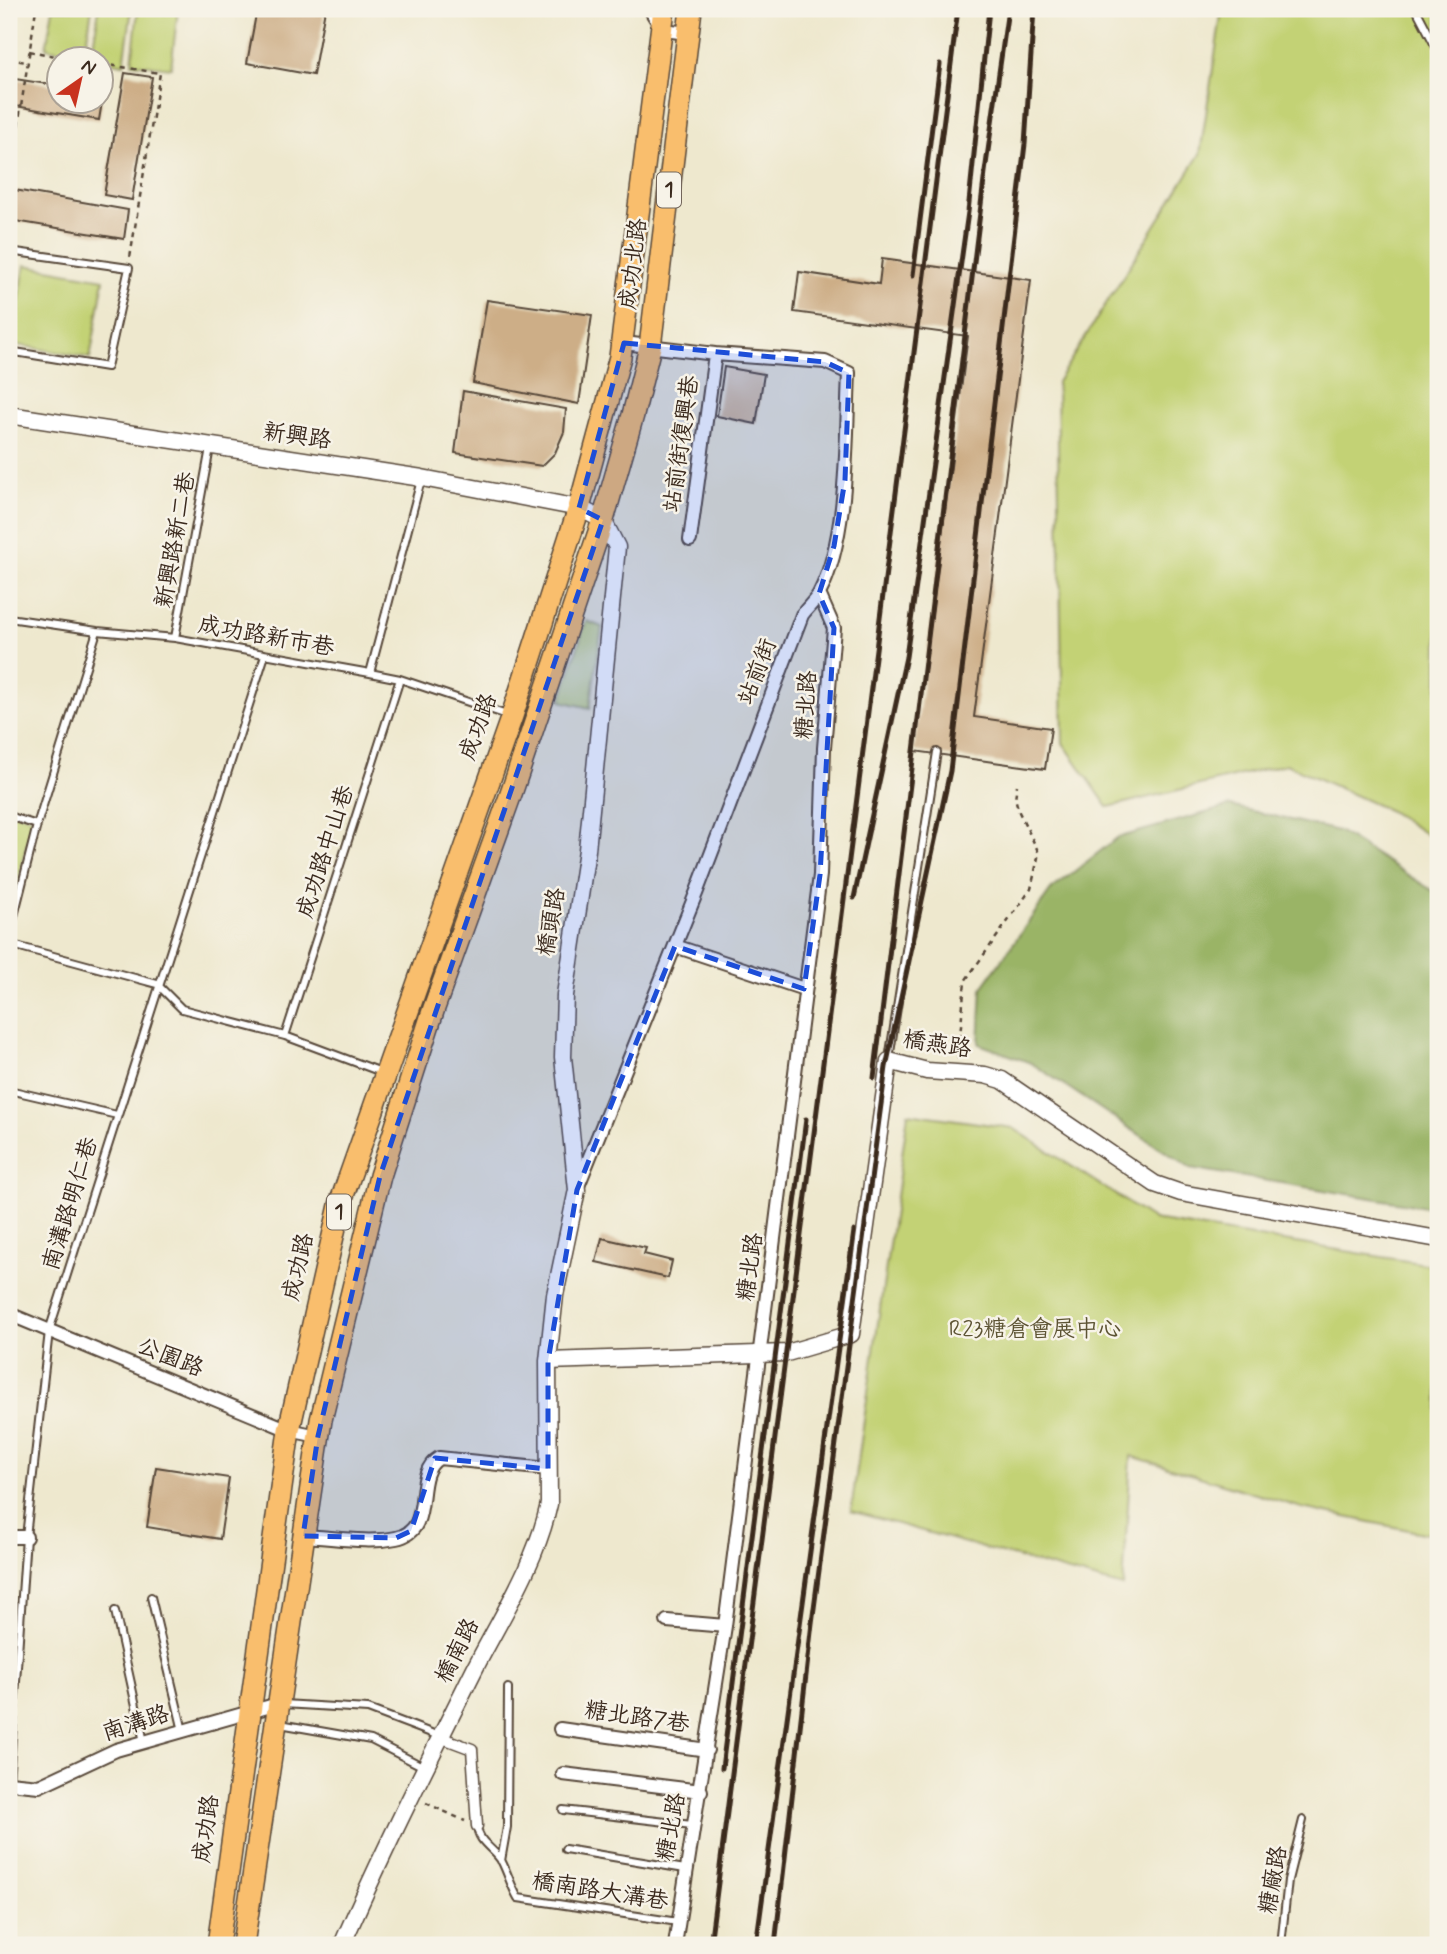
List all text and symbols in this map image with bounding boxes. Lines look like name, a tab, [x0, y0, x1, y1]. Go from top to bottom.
north arrow	[46, 46, 116, 116]
text: N	[76, 53, 101, 81]
road number: 1	[657, 172, 681, 208]
street label: 成功北路	[614, 217, 654, 311]
street label: 站前街復興巷	[658, 373, 707, 514]
street label: 新興路	[261, 417, 333, 457]
street label: 新興路新二巷	[149, 468, 203, 611]
street label: 成功路新市巷	[195, 610, 338, 664]
street label: 站前街	[732, 634, 784, 710]
street label: 糖北路	[790, 670, 824, 740]
street label: 成功路	[453, 689, 505, 765]
street label: 成功路中山巷	[290, 781, 362, 922]
street label: 橋頭路	[531, 885, 573, 959]
street label: 橋燕路	[901, 1025, 973, 1065]
street label: 南溝路明仁巷	[36, 1133, 106, 1274]
road number: 1	[327, 1194, 351, 1230]
street label: 成功路	[277, 1230, 321, 1304]
street label: 糖北路	[731, 1231, 771, 1303]
park label: R23糖倉會展中心	[949, 1315, 1121, 1345]
street label: 公園路	[132, 1331, 208, 1385]
street label: 橋南路	[429, 1613, 487, 1689]
street label: 糖北路7巷	[582, 1696, 693, 1740]
street label: 南溝路	[99, 1699, 173, 1749]
street label: 糖北路	[651, 1790, 693, 1864]
street label: 成功路	[187, 1793, 227, 1865]
street label: 糖廠路	[1253, 1843, 1295, 1917]
street label: 橋南路大溝巷	[530, 1866, 671, 1918]

